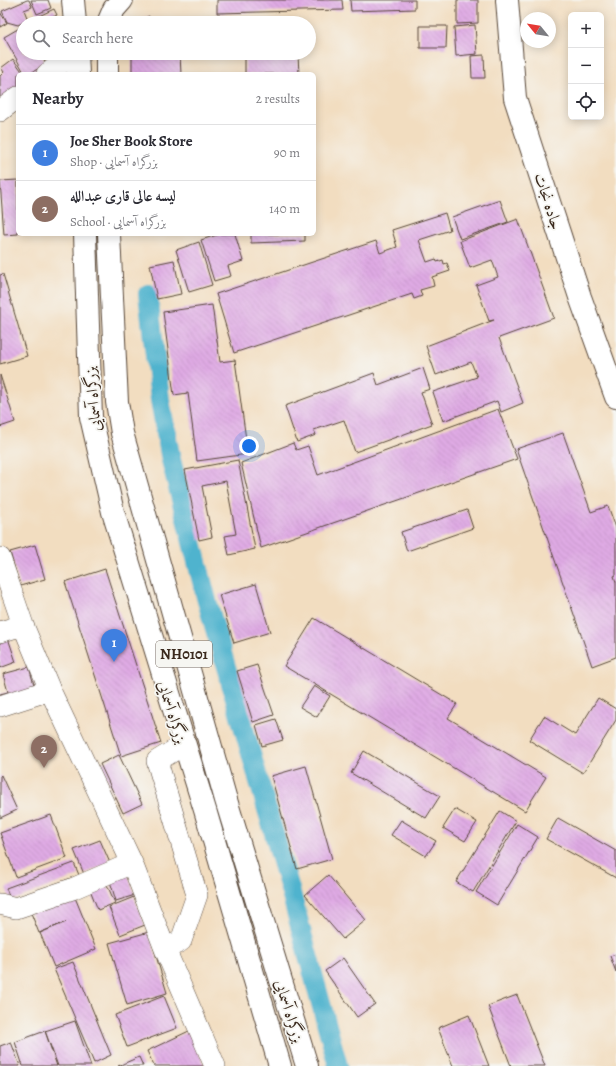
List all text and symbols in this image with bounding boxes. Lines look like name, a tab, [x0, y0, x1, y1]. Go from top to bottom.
north arrow	[520, 12, 556, 48]
map controls	[568, 12, 604, 120]
button: +	[568, 12, 604, 48]
search box	[16, 16, 316, 60]
icon: search	[30, 27, 52, 49]
text: Search here	[62, 28, 133, 48]
button: −	[568, 48, 604, 84]
button: locate	[568, 84, 604, 120]
text: Nearby	[32, 87, 83, 110]
text: 2 results	[256, 90, 300, 107]
text: Joe Sher Book Store	[70, 131, 193, 151]
text: 1	[43, 144, 47, 161]
text: 90 m	[274, 144, 300, 161]
text: Shop · بزرگراه آسمایی	[70, 153, 158, 170]
street label: جاده نجات	[529, 170, 568, 232]
text: لیسه عالی قاری عبدالله	[70, 186, 176, 206]
text: 2	[42, 200, 48, 217]
text: 140 m	[269, 200, 300, 217]
text: School · بزرگراه آسمایی	[70, 213, 166, 230]
street label: بزرگراه آسمایی	[79, 365, 107, 432]
your location	[239, 436, 259, 456]
pin: 1	[101, 629, 127, 662]
road number: NH0101	[156, 641, 212, 667]
street label: بزرگراه آسمایی	[152, 678, 192, 747]
pin: 2	[31, 735, 57, 768]
street label: بزرگراه آسمایی	[269, 977, 309, 1046]

